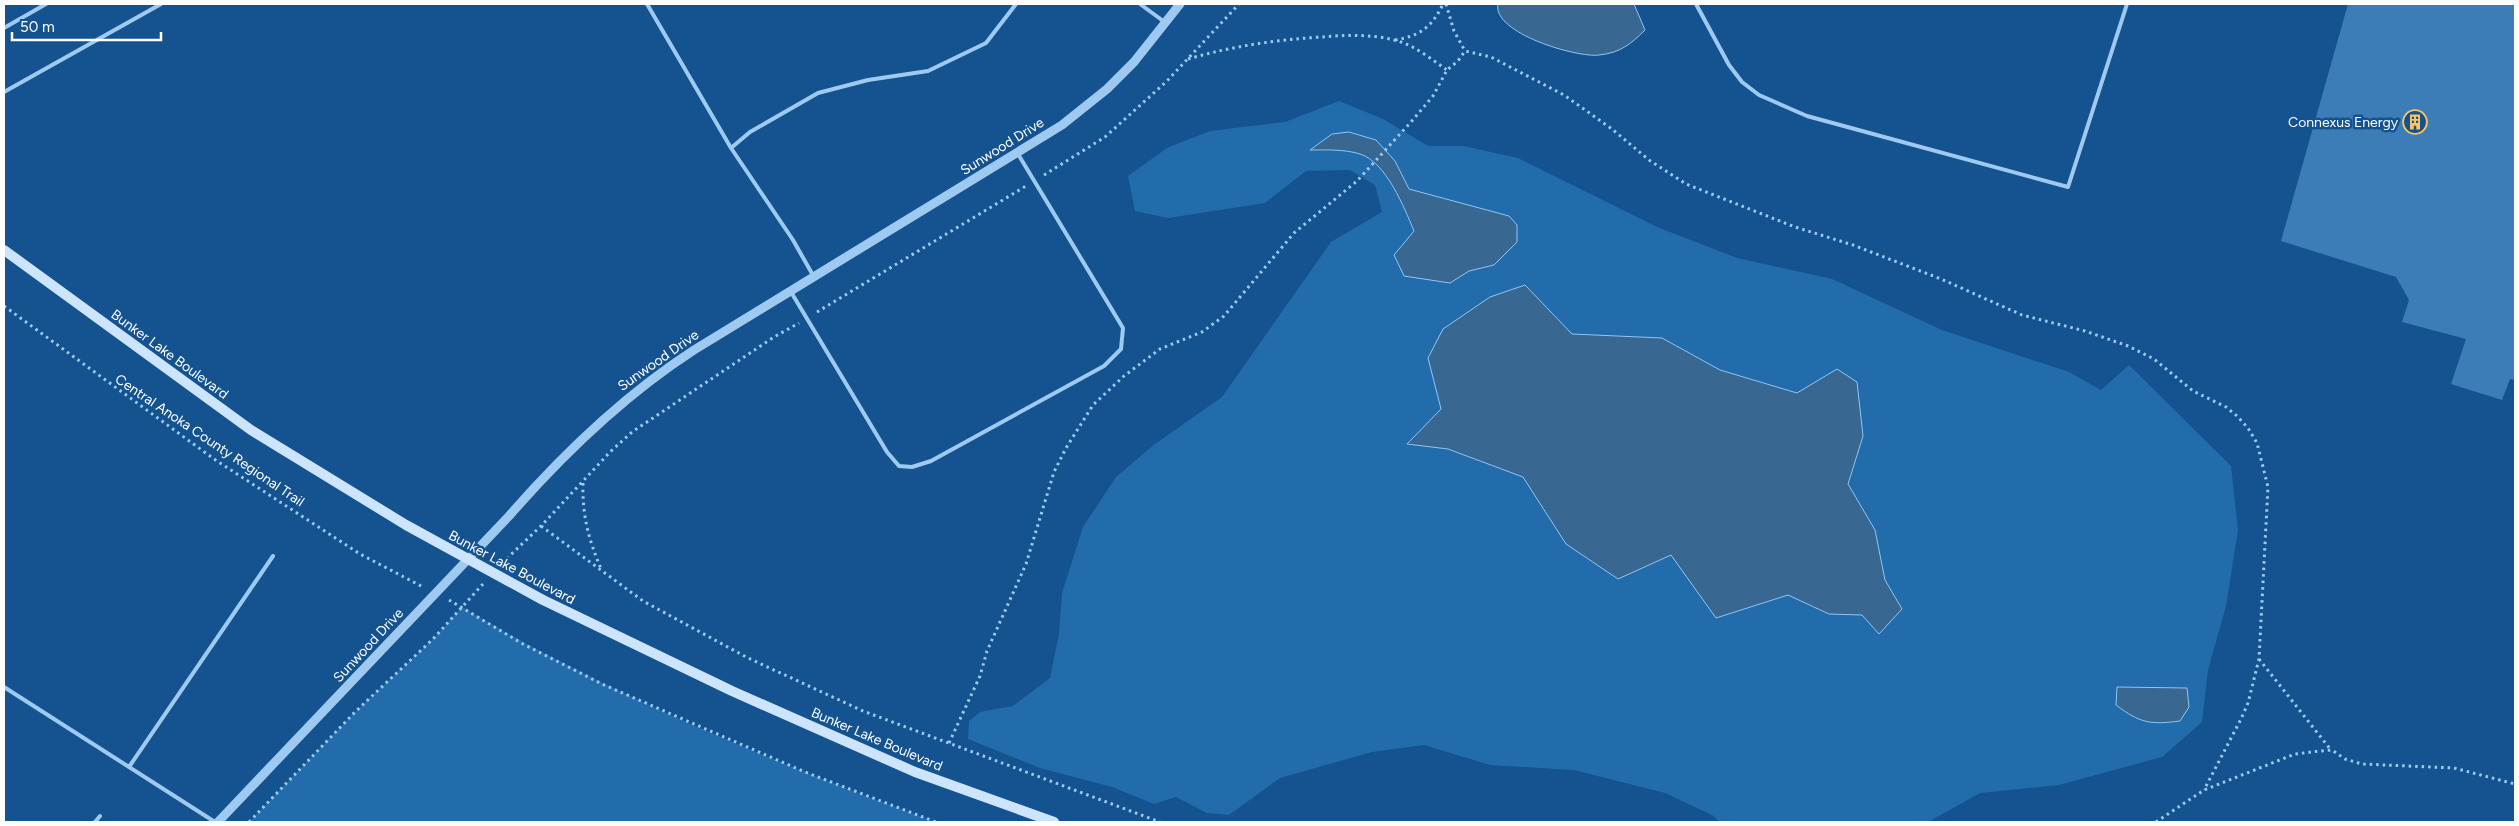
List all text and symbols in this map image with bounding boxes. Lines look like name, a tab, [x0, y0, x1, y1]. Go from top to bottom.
scale bar	[12, 10, 161, 42]
text: 50 m	[20, 18, 55, 36]
building icon: Connexus Energy	[2402, 109, 2428, 135]
street label: Sunwood Drive	[957, 114, 1047, 179]
place label: Connexus Energy	[2288, 114, 2399, 131]
street label: Bunker Lake Boulevard	[108, 306, 232, 403]
street label: Sunwood Drive	[614, 326, 702, 395]
street label: Central Anoka County Regional Trail	[112, 371, 308, 510]
street label: Bunker Lake Boulevard	[446, 527, 578, 608]
street label: Sunwood Drive	[330, 604, 407, 686]
street label: Bunker Lake Boulevard	[809, 704, 945, 775]

